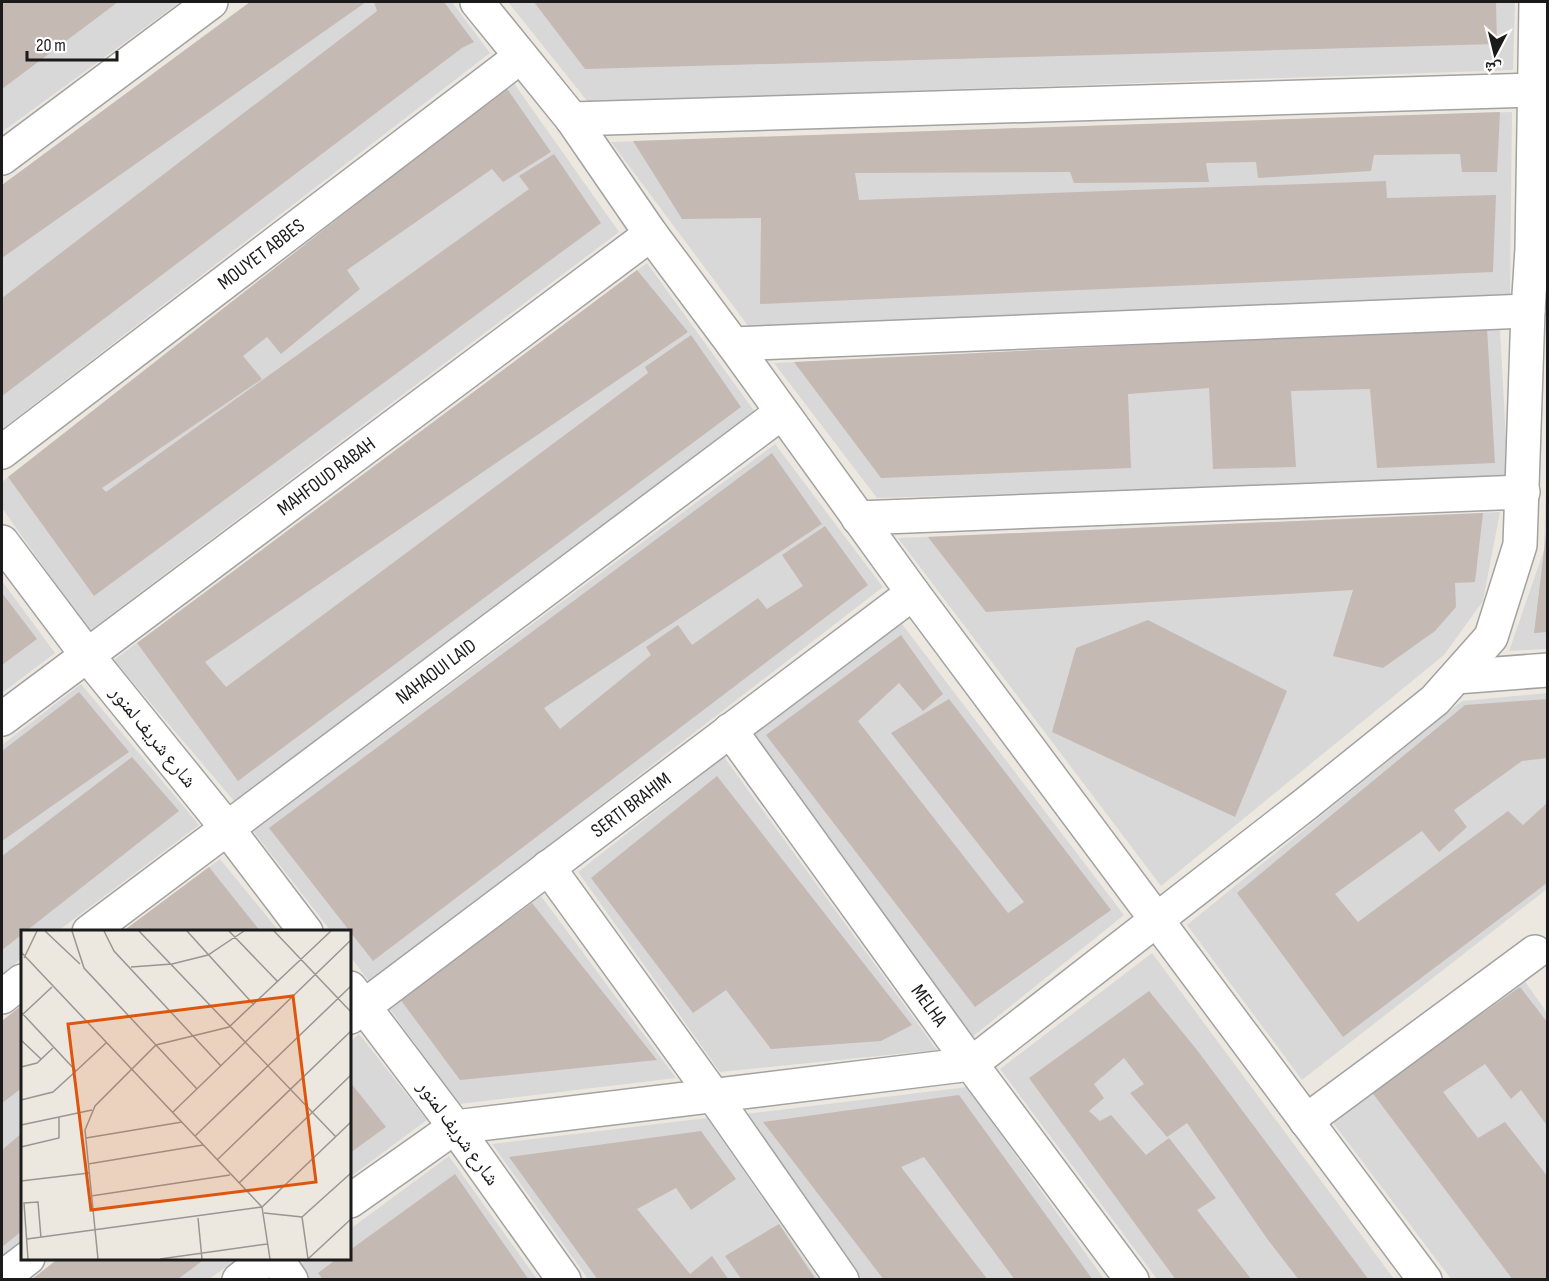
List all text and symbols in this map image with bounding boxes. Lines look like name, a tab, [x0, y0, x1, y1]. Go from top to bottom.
scale bar	[27, 24, 117, 62]
north arrow	[1465, 24, 1525, 84]
text: 20 m	[36, 35, 66, 56]
text: ش	[1484, 57, 1503, 78]
street label: MOUYET ABBES	[213, 214, 309, 295]
street label: MAHFOUD RABAH	[273, 432, 380, 521]
street label: NAHAOUI LAID	[391, 634, 481, 710]
street label: شارع شريف لمنور	[104, 680, 201, 793]
street label: SERTI BRAHIM	[586, 767, 676, 843]
inset map	[21, 930, 351, 1260]
street label: MELHA	[906, 980, 952, 1032]
street label: شارع شريف لمنور	[411, 1075, 504, 1190]

